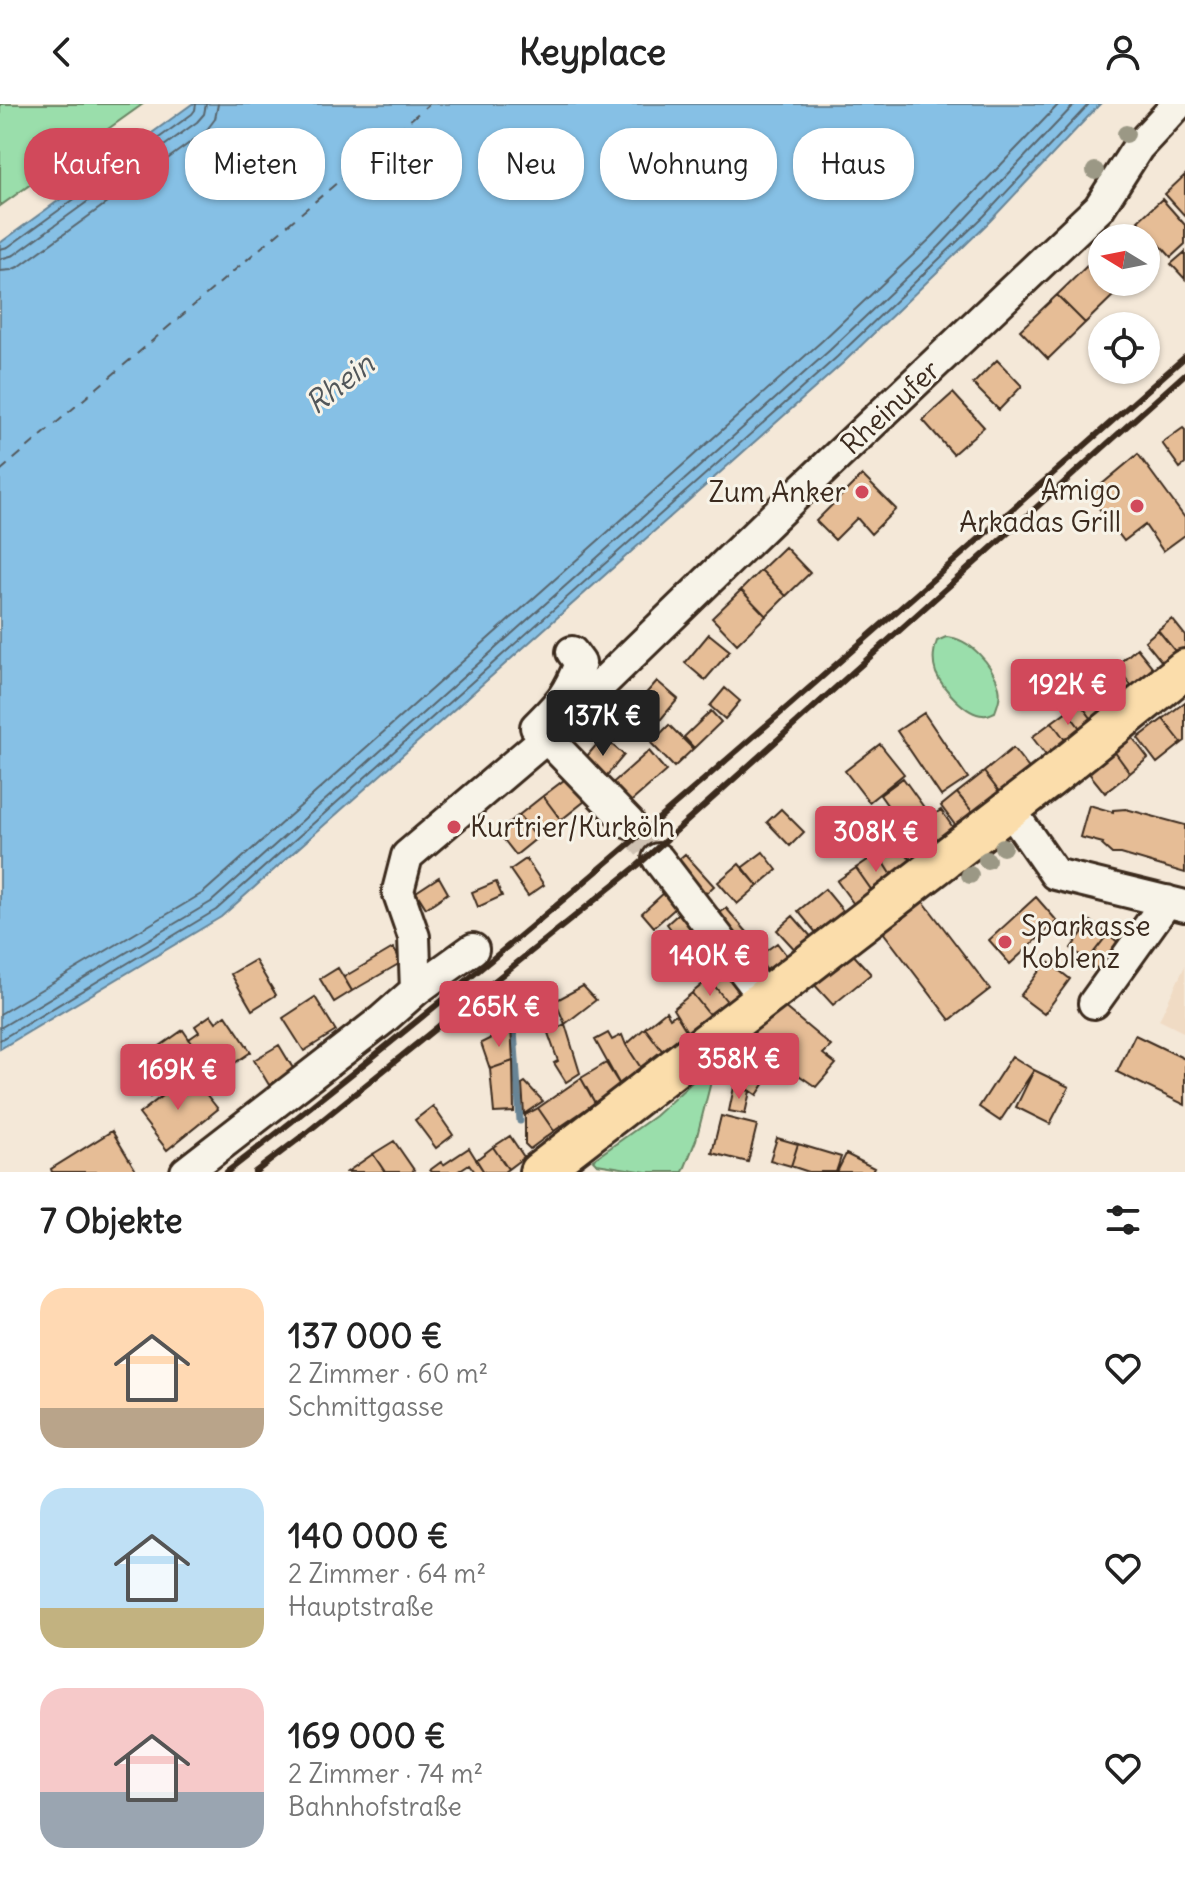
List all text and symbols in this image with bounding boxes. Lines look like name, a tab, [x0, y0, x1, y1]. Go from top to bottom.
icon: back	[40, 30, 84, 74]
text: Keyplace	[519, 30, 666, 75]
icon: person	[1101, 30, 1145, 74]
chip: Kaufen	[24, 128, 169, 200]
chip: Mieten	[185, 128, 325, 200]
chip: Filter	[341, 128, 462, 200]
chip: Neu	[478, 128, 584, 200]
chip: Wohnung	[600, 128, 777, 200]
chip: Haus	[793, 128, 914, 200]
north arrow	[1088, 224, 1160, 296]
map controls	[1088, 224, 1160, 384]
button: locate	[1088, 312, 1160, 384]
water label: Rhein	[297, 344, 382, 422]
street label: Rheinufer	[833, 352, 947, 462]
place label: Amigo Arkadas Grill	[959, 472, 1121, 540]
place label: Zum Anker	[708, 474, 846, 510]
marker: Zum Anker	[853, 483, 871, 501]
marker: Amigo Arkadas Grill	[1128, 497, 1146, 515]
pin: 192K €	[1003, 659, 1133, 727]
text: 192K €	[1029, 668, 1107, 701]
pin: 137K €	[538, 690, 668, 758]
text: 137K €	[565, 699, 641, 732]
pin: 308K €	[811, 806, 941, 874]
place label: Kurtrier/Kurköln	[470, 809, 675, 845]
text: 308K €	[833, 815, 919, 848]
marker: Kurtrier/Kurköln	[445, 818, 463, 836]
place label: Sparkasse Koblenz	[1021, 908, 1151, 976]
pin: 140K €	[645, 930, 775, 998]
marker: Sparkasse Koblenz	[996, 933, 1014, 951]
text: 140K €	[669, 939, 751, 972]
pin: 265K €	[434, 981, 564, 1049]
text: 265K €	[457, 990, 541, 1023]
pin: 358K €	[674, 1033, 804, 1101]
text: 358K €	[697, 1042, 781, 1075]
pin: 169K €	[113, 1044, 243, 1112]
text: 169K €	[138, 1053, 218, 1086]
icon: filters	[1101, 1198, 1145, 1242]
text: 7 Objekte	[40, 1199, 183, 1242]
text: 137 000 €	[288, 1314, 443, 1357]
icon: home	[104, 1320, 200, 1416]
icon: heart	[1101, 1346, 1145, 1390]
text: 2 Zimmer · 60 m²	[288, 1357, 488, 1390]
text: Schmittgasse	[288, 1390, 444, 1423]
text: 140 000 €	[288, 1514, 449, 1557]
icon: home	[104, 1520, 200, 1616]
icon: heart	[1101, 1546, 1145, 1590]
text: 2 Zimmer · 64 m²	[288, 1557, 486, 1590]
text: Hauptstraße	[288, 1590, 434, 1623]
text: 169 000 €	[288, 1714, 446, 1757]
icon: home	[104, 1720, 200, 1816]
icon: heart	[1101, 1746, 1145, 1790]
text: 2 Zimmer · 74 m²	[288, 1757, 483, 1790]
text: Bahnhofstraße	[288, 1790, 462, 1823]

